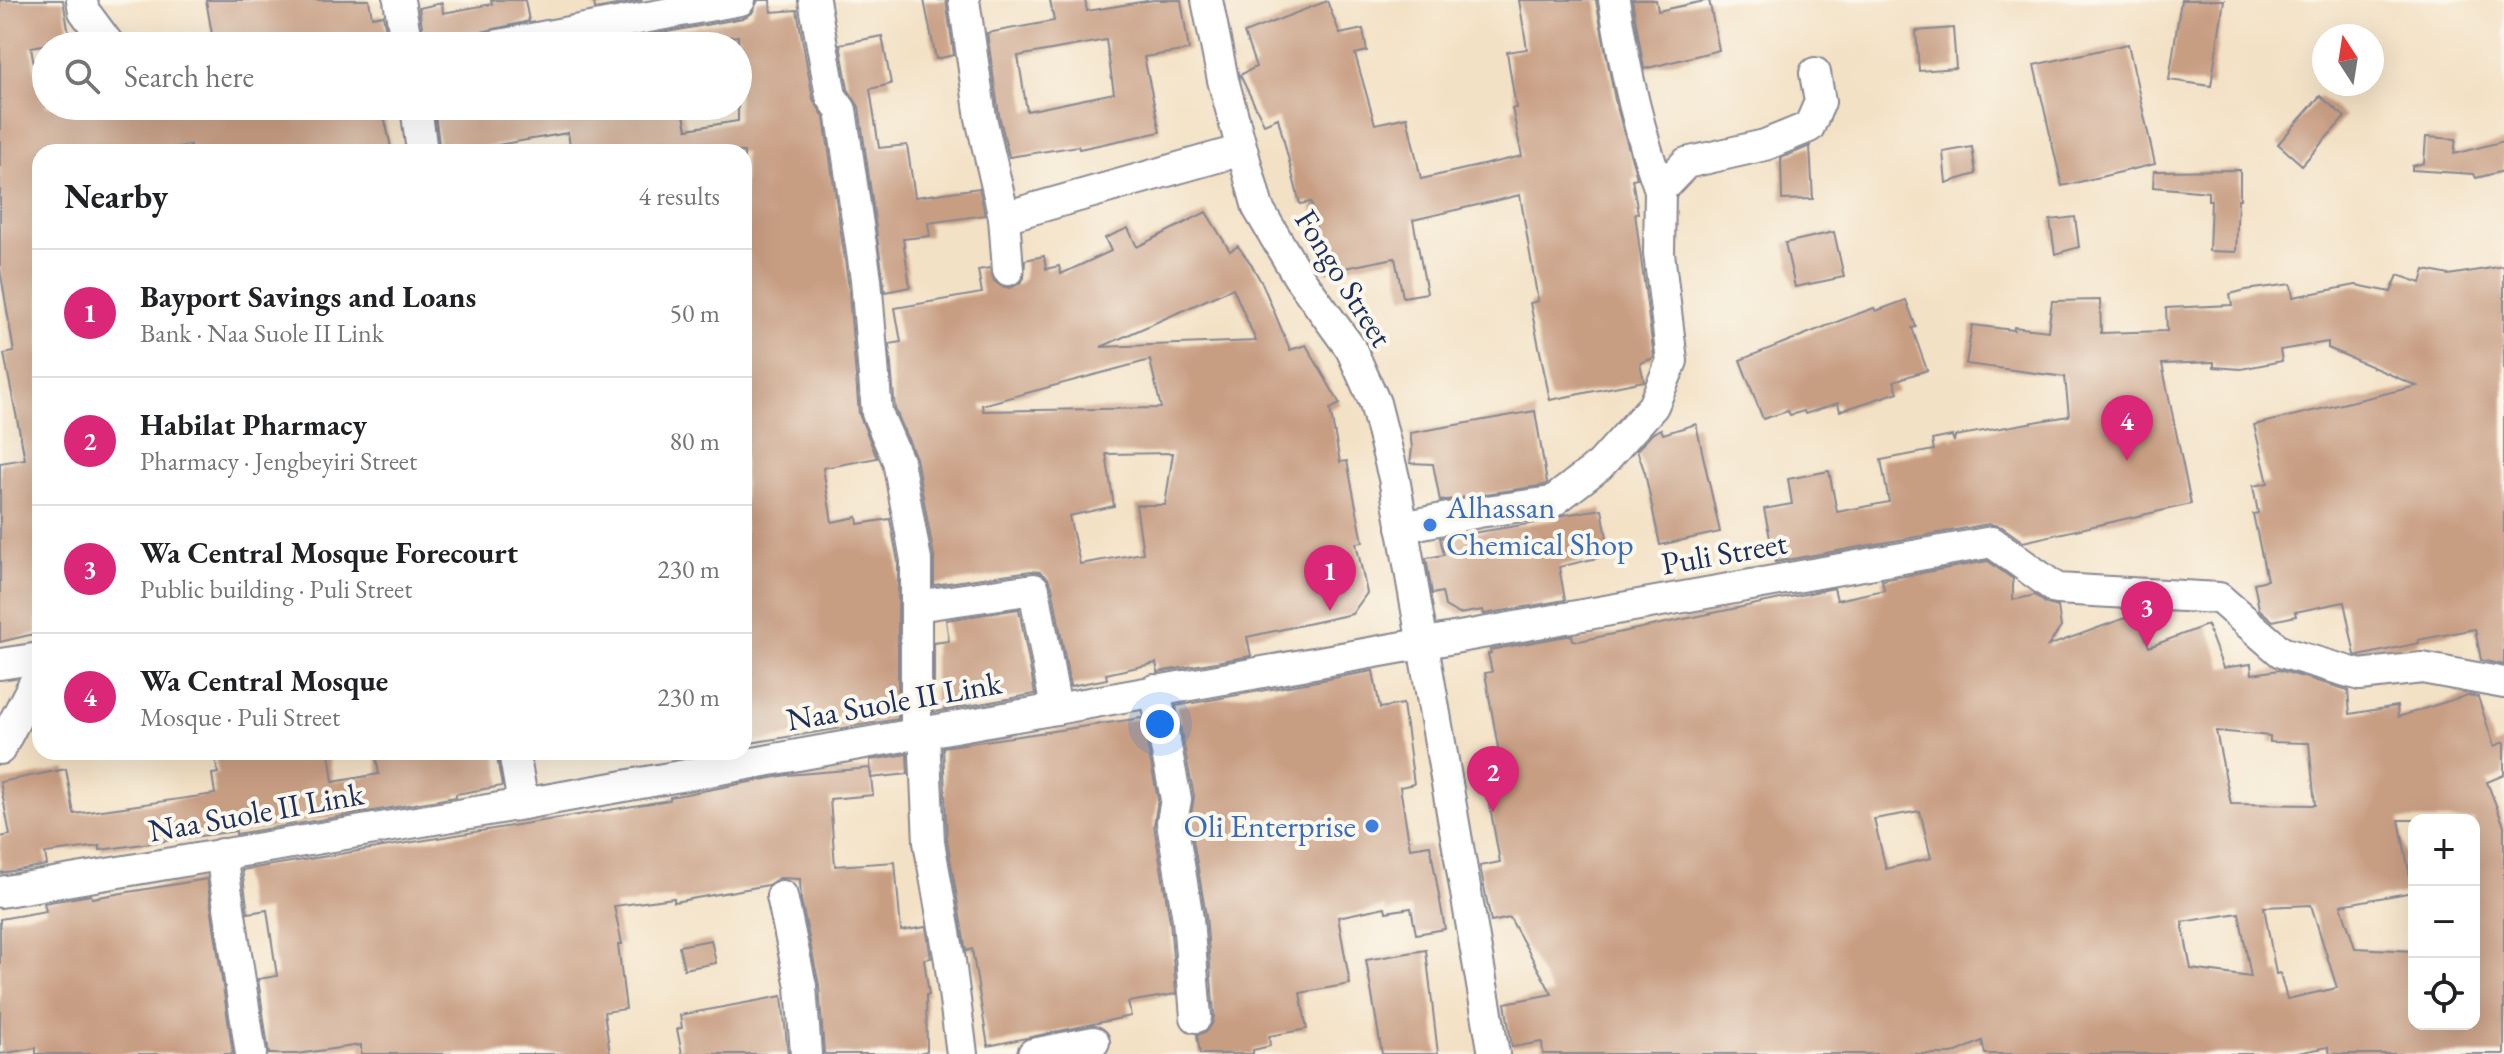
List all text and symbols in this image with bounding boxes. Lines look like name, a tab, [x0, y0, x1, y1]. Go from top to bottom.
north arrow	[2312, 24, 2384, 96]
search box	[32, 32, 752, 120]
icon: search	[60, 54, 104, 98]
text: Search here	[124, 57, 254, 96]
text: Nearby	[64, 174, 168, 218]
text: 4 results	[639, 179, 720, 213]
street label: Fongo Street	[1285, 201, 1403, 355]
text: Bayport Savings and Loans	[140, 277, 476, 316]
text: 1	[83, 296, 97, 330]
text: 50 m	[670, 296, 720, 330]
text: Bank · Naa Suole II Link	[140, 316, 384, 350]
pin: 4	[2101, 395, 2153, 461]
text: Habilat Pharmacy	[140, 405, 367, 444]
text: 2	[83, 424, 97, 458]
text: 80 m	[670, 424, 720, 458]
text: Pharmacy · Jengbeyiri Street	[140, 444, 417, 478]
place label: Alhassan Chemical Shop	[1445, 486, 1634, 565]
marker: Alhassan Chemical Shop	[1421, 516, 1439, 534]
street label: Puli Street	[1658, 521, 1790, 585]
text: Wa Central Mosque Forecourt	[140, 533, 518, 572]
pin: 1	[1304, 545, 1356, 611]
text: 3	[83, 552, 97, 586]
text: 230 m	[657, 552, 720, 586]
text: Public building · Puli Street	[140, 572, 412, 606]
pin: 3	[2121, 581, 2173, 647]
text: Wa Central Mosque	[140, 661, 388, 700]
street label: Naa Suole II Link	[783, 661, 1006, 741]
text: 4	[83, 680, 97, 714]
text: 230 m	[657, 680, 720, 714]
text: Mosque · Puli Street	[140, 700, 340, 734]
your location	[1140, 704, 1180, 744]
pin: 2	[1467, 746, 1519, 812]
street label: Naa Suole II Link	[145, 772, 368, 852]
place label: Oli Enterprise	[1184, 805, 1356, 847]
map controls	[2408, 814, 2480, 1030]
button: +	[2408, 814, 2480, 886]
marker: Oli Enterprise	[1363, 817, 1381, 835]
button: −	[2408, 886, 2480, 958]
button: locate	[2408, 958, 2480, 1030]

